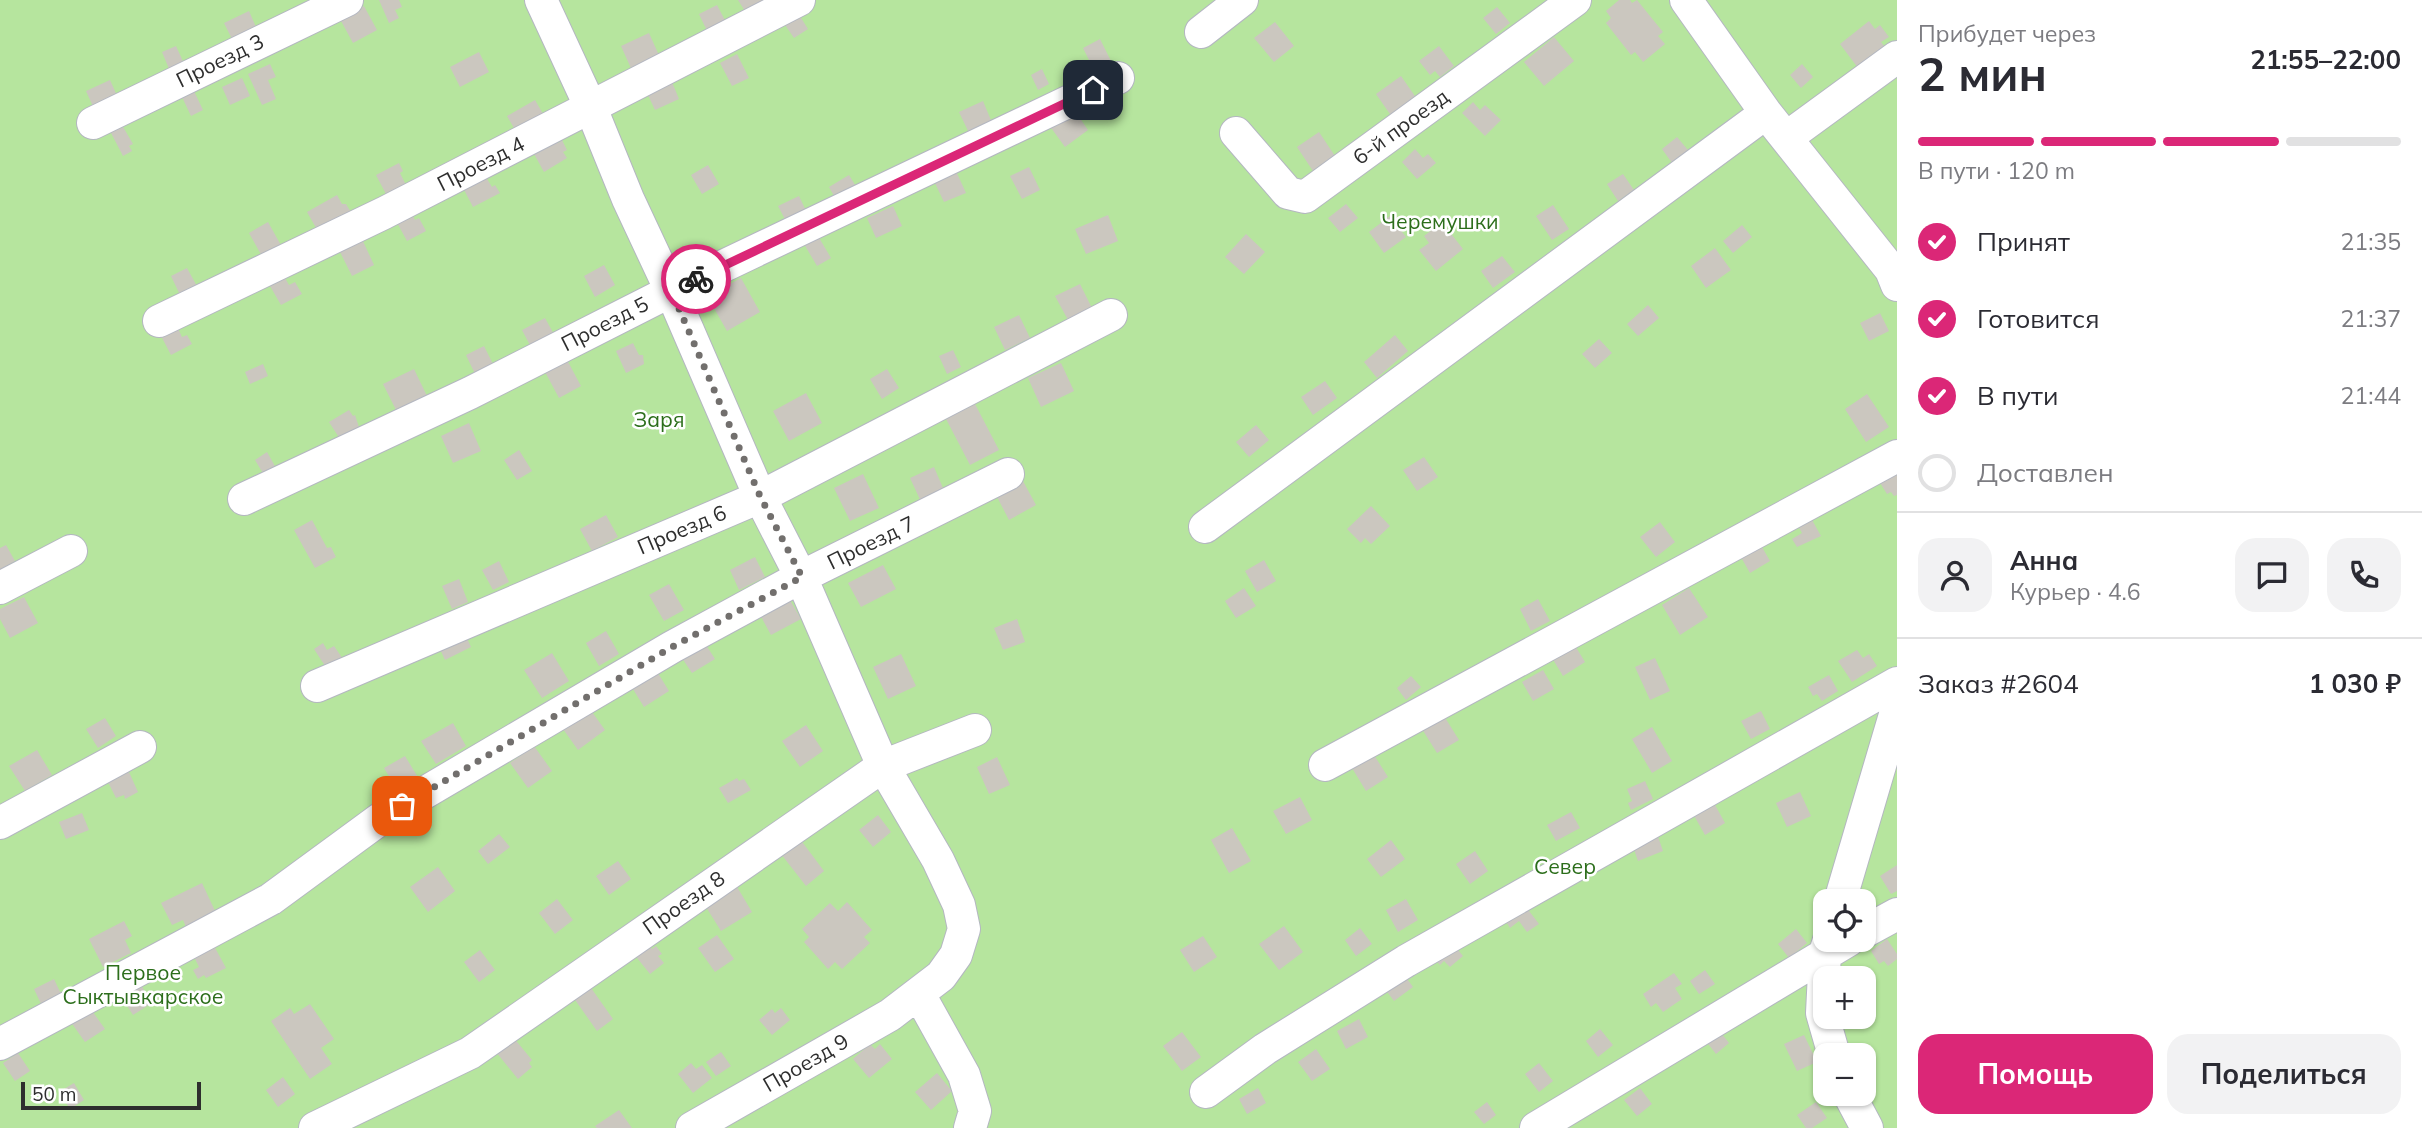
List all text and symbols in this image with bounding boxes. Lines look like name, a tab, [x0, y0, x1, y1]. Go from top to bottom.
text: Прибудет через	[1918, 19, 2096, 48]
street label: Проезд 3	[171, 28, 268, 92]
text: 21:55–22:00	[2250, 43, 2401, 76]
text: 2 мин	[1918, 45, 2047, 103]
pin	[1063, 60, 1123, 120]
icon: home	[1074, 71, 1112, 109]
street label: 6-й проезд	[1347, 83, 1454, 170]
street label: Проезд 4	[433, 130, 529, 196]
text: В пути · 120 m	[1918, 156, 2075, 185]
park label: Черемушки	[1381, 208, 1499, 234]
icon: check	[1918, 223, 1956, 261]
text: Принят	[1977, 225, 2070, 258]
text: 21:35	[2341, 227, 2401, 256]
courier	[661, 244, 731, 314]
icon: bike	[677, 260, 715, 298]
street label: Проезд 5	[557, 290, 653, 356]
icon: check	[1918, 300, 1956, 338]
text: Готовится	[1977, 302, 2100, 335]
text: 21:37	[2341, 304, 2401, 333]
icon: check	[1918, 377, 1956, 415]
text: В пути	[1977, 379, 2058, 412]
text: 21:44	[2341, 381, 2401, 410]
park label: Заря	[634, 406, 684, 432]
text: Доставлен	[1977, 456, 2114, 489]
street label: Проезд 6	[633, 499, 730, 559]
street label: Проезд 7	[822, 510, 919, 574]
button: person	[1918, 538, 1992, 612]
button: chat	[2235, 538, 2309, 612]
button: phone	[2327, 538, 2401, 612]
text: Анна	[2010, 544, 2078, 577]
text: Курьер · 4.6	[2010, 577, 2141, 606]
text: Заказ #2604	[1918, 667, 2079, 700]
text: 1 030 ₽	[2309, 667, 2401, 700]
pin	[372, 776, 432, 836]
icon: bag	[383, 787, 421, 825]
park label: Север	[1534, 853, 1596, 879]
street label: Проезд 8	[637, 864, 730, 940]
map controls	[1813, 889, 1876, 1106]
button: locate	[1813, 889, 1876, 952]
park label: Первое Сыктывкарское	[63, 959, 223, 1009]
button: +	[1813, 966, 1876, 1029]
street label: Проезд 9	[758, 1027, 853, 1097]
button: Помощь	[1918, 1034, 2153, 1114]
button: Поделиться	[2167, 1034, 2401, 1114]
button: −	[1813, 1043, 1876, 1106]
scale bar	[21, 1079, 201, 1111]
text: 50 m	[32, 1082, 76, 1106]

